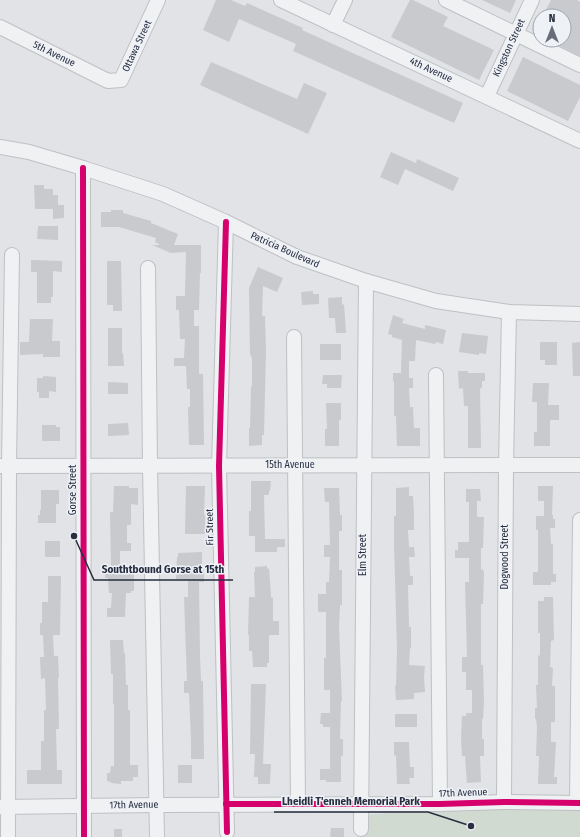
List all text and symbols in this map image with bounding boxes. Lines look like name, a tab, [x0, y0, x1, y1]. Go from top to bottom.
north arrow	[532, 8, 572, 48]
text: N	[549, 12, 555, 25]
street label: Kingston Street	[490, 16, 528, 79]
street label: Ottawa Street	[120, 17, 155, 74]
street label: 5th Avenue	[31, 39, 77, 69]
street label: 4th Avenue	[408, 55, 454, 85]
street label: Patricia Boulevard	[249, 229, 321, 271]
street label: 15th Avenue	[265, 459, 315, 471]
street label: Gorse Street	[67, 464, 79, 515]
street label: Fir Street	[204, 508, 216, 546]
street label: Dogwood Street	[499, 524, 511, 590]
street label: Elm Street	[357, 533, 369, 576]
callout: Southtbound Gorse at 15th	[94, 557, 233, 580]
text: Southtbound Gorse at 15th	[102, 563, 225, 576]
street label: 17th Avenue	[438, 786, 488, 800]
callout: Lheidli T'enneh Memorial Park	[274, 789, 428, 812]
text: Lheidli T'enneh Memorial Park	[282, 795, 420, 808]
street label: 17th Avenue	[109, 799, 159, 811]

